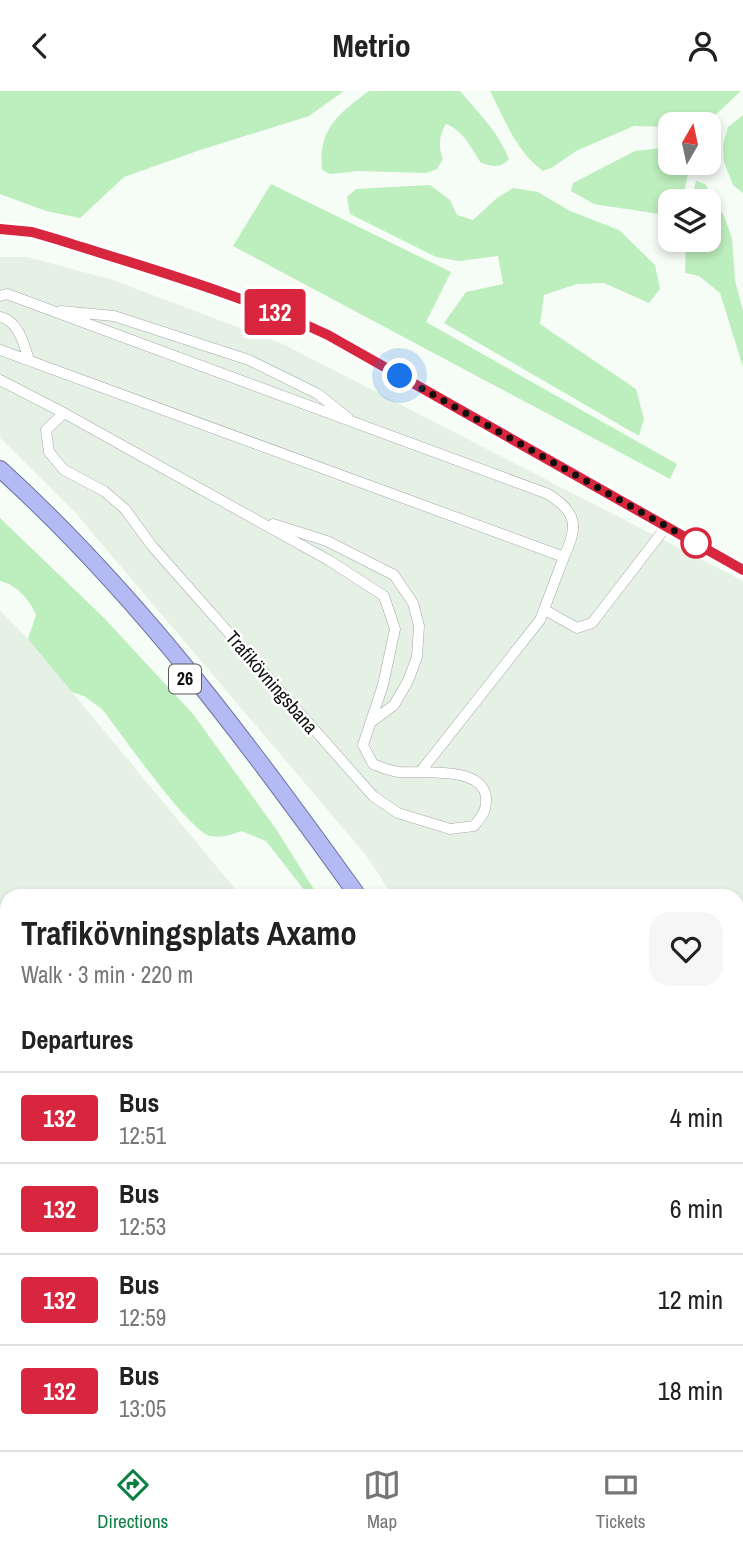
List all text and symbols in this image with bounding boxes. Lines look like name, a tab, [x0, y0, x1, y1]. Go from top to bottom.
text: Metrio	[332, 24, 411, 67]
icon: back	[21, 27, 59, 65]
icon: person	[684, 27, 722, 65]
north arrow	[658, 112, 721, 175]
map controls	[658, 112, 721, 252]
button: layers	[658, 189, 721, 252]
line badge: 132	[235, 289, 315, 335]
text: 132	[259, 296, 291, 328]
your location	[382, 358, 417, 393]
unlabelled marker	[681, 528, 711, 558]
street label: Trafikövningsbana	[220, 625, 324, 739]
road number: 26	[169, 665, 201, 693]
text: Trafikövningsplats Axamo	[21, 911, 357, 955]
button: heart	[649, 912, 723, 986]
text: Walk · 3 min · 220 m	[21, 959, 193, 990]
text: Departures	[21, 1022, 134, 1057]
text: Bus	[119, 1085, 159, 1120]
text: 4 min	[670, 1100, 723, 1135]
text: 132	[43, 1102, 76, 1134]
text: 12:51	[119, 1120, 166, 1151]
text: Bus	[119, 1176, 159, 1211]
text: 6 min	[670, 1191, 723, 1226]
text: 132	[43, 1193, 76, 1225]
text: 12:53	[119, 1211, 166, 1242]
text: Bus	[119, 1267, 159, 1302]
text: 12 min	[658, 1282, 723, 1317]
text: 132	[43, 1284, 76, 1316]
text: 12:59	[119, 1302, 166, 1333]
text: Bus	[119, 1358, 159, 1393]
text: 18 min	[658, 1373, 723, 1408]
text: 132	[43, 1375, 76, 1407]
text: 13:05	[119, 1393, 166, 1424]
tab: Directions	[97, 1466, 168, 1534]
tab: Map	[363, 1466, 401, 1534]
tab: Tickets	[596, 1466, 646, 1534]

